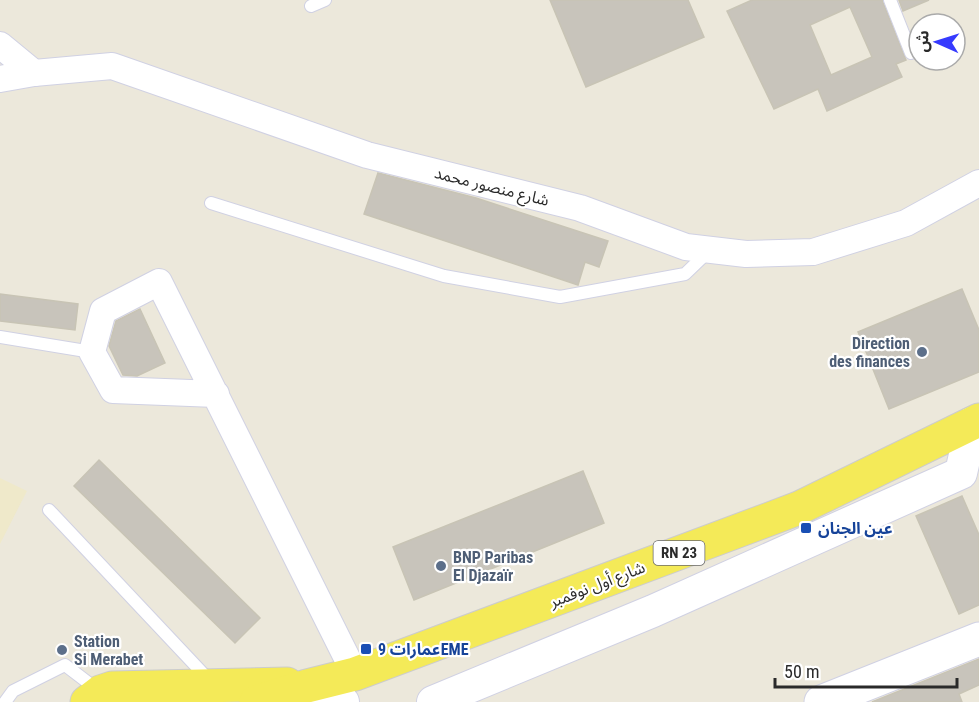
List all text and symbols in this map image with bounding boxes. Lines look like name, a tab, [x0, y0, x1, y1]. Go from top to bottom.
north arrow	[907, 12, 967, 72]
text: ش	[912, 30, 933, 53]
street label: شارع منصور محمد	[432, 163, 551, 213]
place label: Direction des finances	[829, 334, 910, 371]
marker: Direction des finances	[915, 345, 929, 359]
place label: عين الجنان	[818, 519, 893, 538]
marker: عين الجنان	[799, 521, 813, 535]
road number: RN 23	[654, 541, 704, 565]
place label: BNP Paribas El Djazaïr	[453, 548, 533, 585]
street label: شارع أول نوفمبر	[546, 558, 649, 615]
marker: BNP Paribas El Djazaïr	[434, 559, 448, 573]
place label: Station Si Merabet	[74, 632, 143, 669]
place label: عمارات 9EME	[378, 640, 469, 659]
marker: عمارات 9EME	[359, 642, 373, 656]
marker: Station Si Merabet	[55, 643, 69, 657]
scale bar	[775, 651, 956, 689]
text: 50 m	[784, 661, 819, 682]

